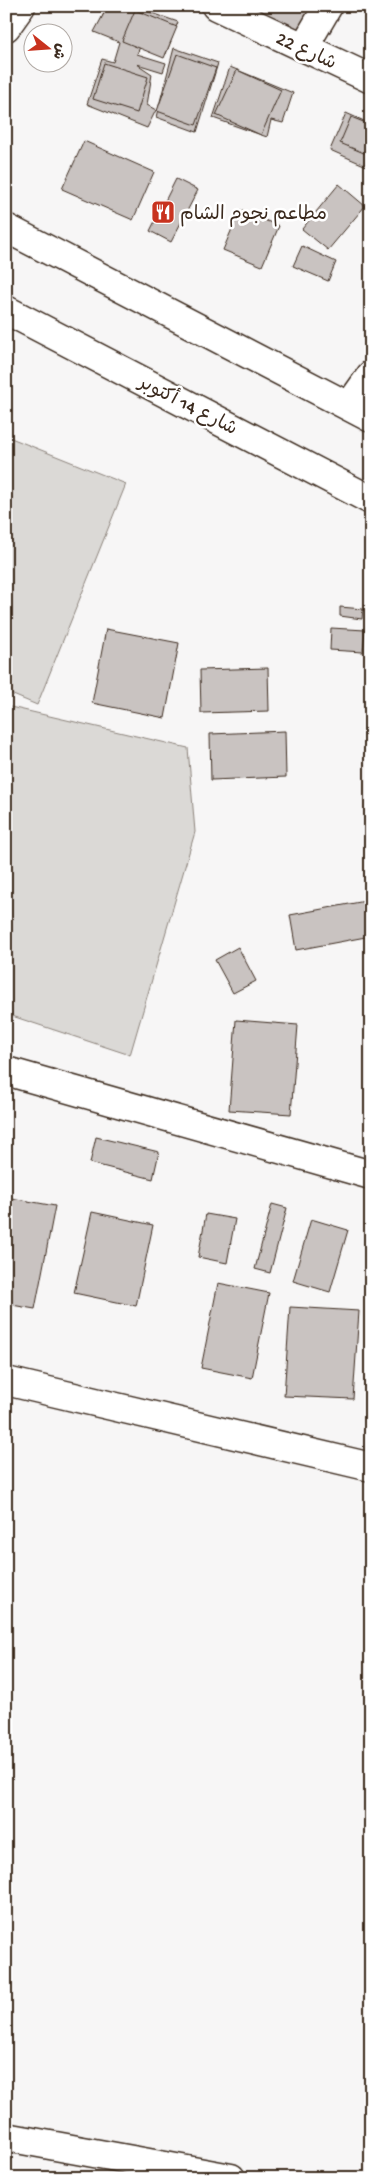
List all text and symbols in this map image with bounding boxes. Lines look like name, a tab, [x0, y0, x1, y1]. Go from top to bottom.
north arrow	[22, 22, 72, 72]
street label: شارع 22	[272, 28, 340, 76]
text: ش	[48, 41, 68, 61]
restaurant icon: مطاعم نجوم الشام	[150, 199, 176, 225]
place label: مطاعم نجوم الشام	[180, 204, 327, 227]
street label: شارع 14 أكتوبر	[133, 370, 241, 442]

